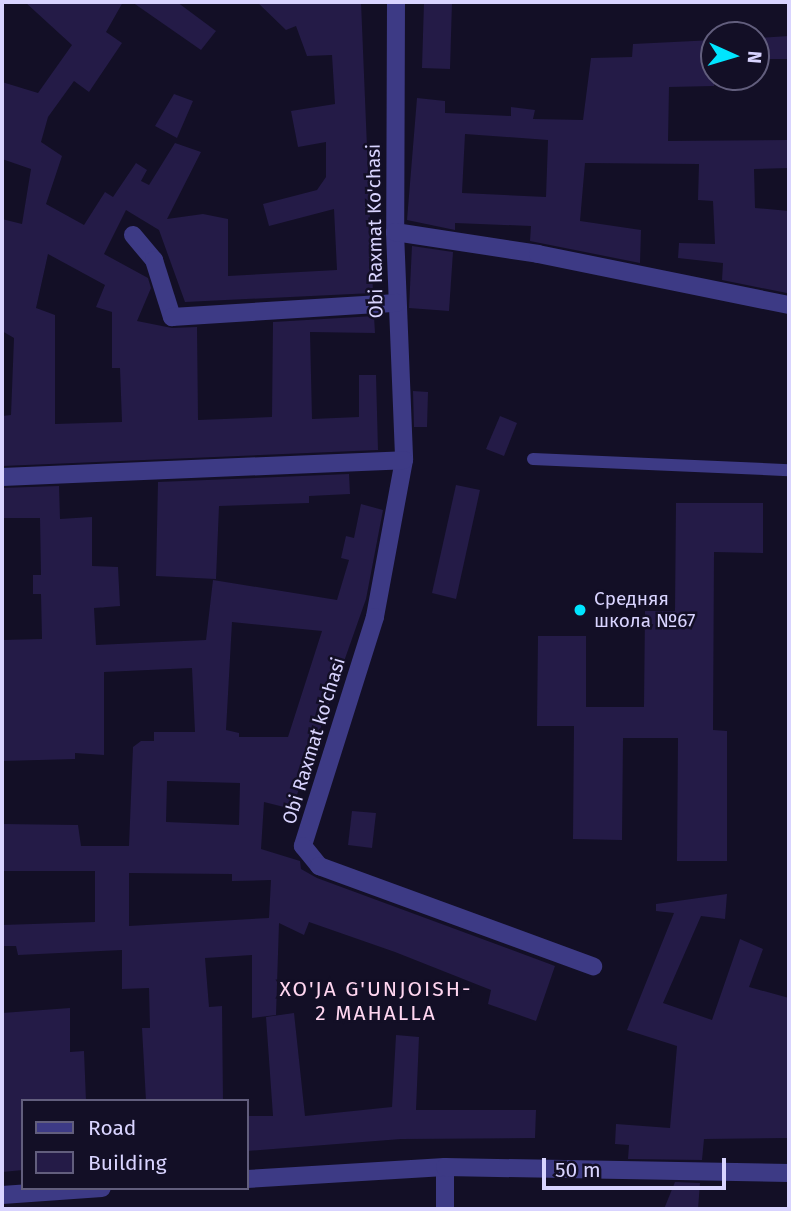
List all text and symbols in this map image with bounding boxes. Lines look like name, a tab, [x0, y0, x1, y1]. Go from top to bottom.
north arrow	[700, 21, 770, 91]
text: N	[743, 50, 766, 64]
street label: Obi Raxmat Ko'chasi	[362, 144, 388, 318]
place label: Средняя школа №67	[594, 588, 695, 632]
marker: Средняя школа №67	[572, 602, 588, 618]
street label: Obi Raxmat ko'chasi	[278, 655, 350, 827]
district label: XO'JA G'UNJOISH- 2 MAHALLA	[282, 976, 470, 1026]
legend	[21, 1099, 248, 1190]
text: Road	[88, 1115, 136, 1141]
scale bar	[546, 1144, 730, 1188]
text: Building	[88, 1150, 167, 1176]
text: 50 m	[555, 1157, 601, 1183]

